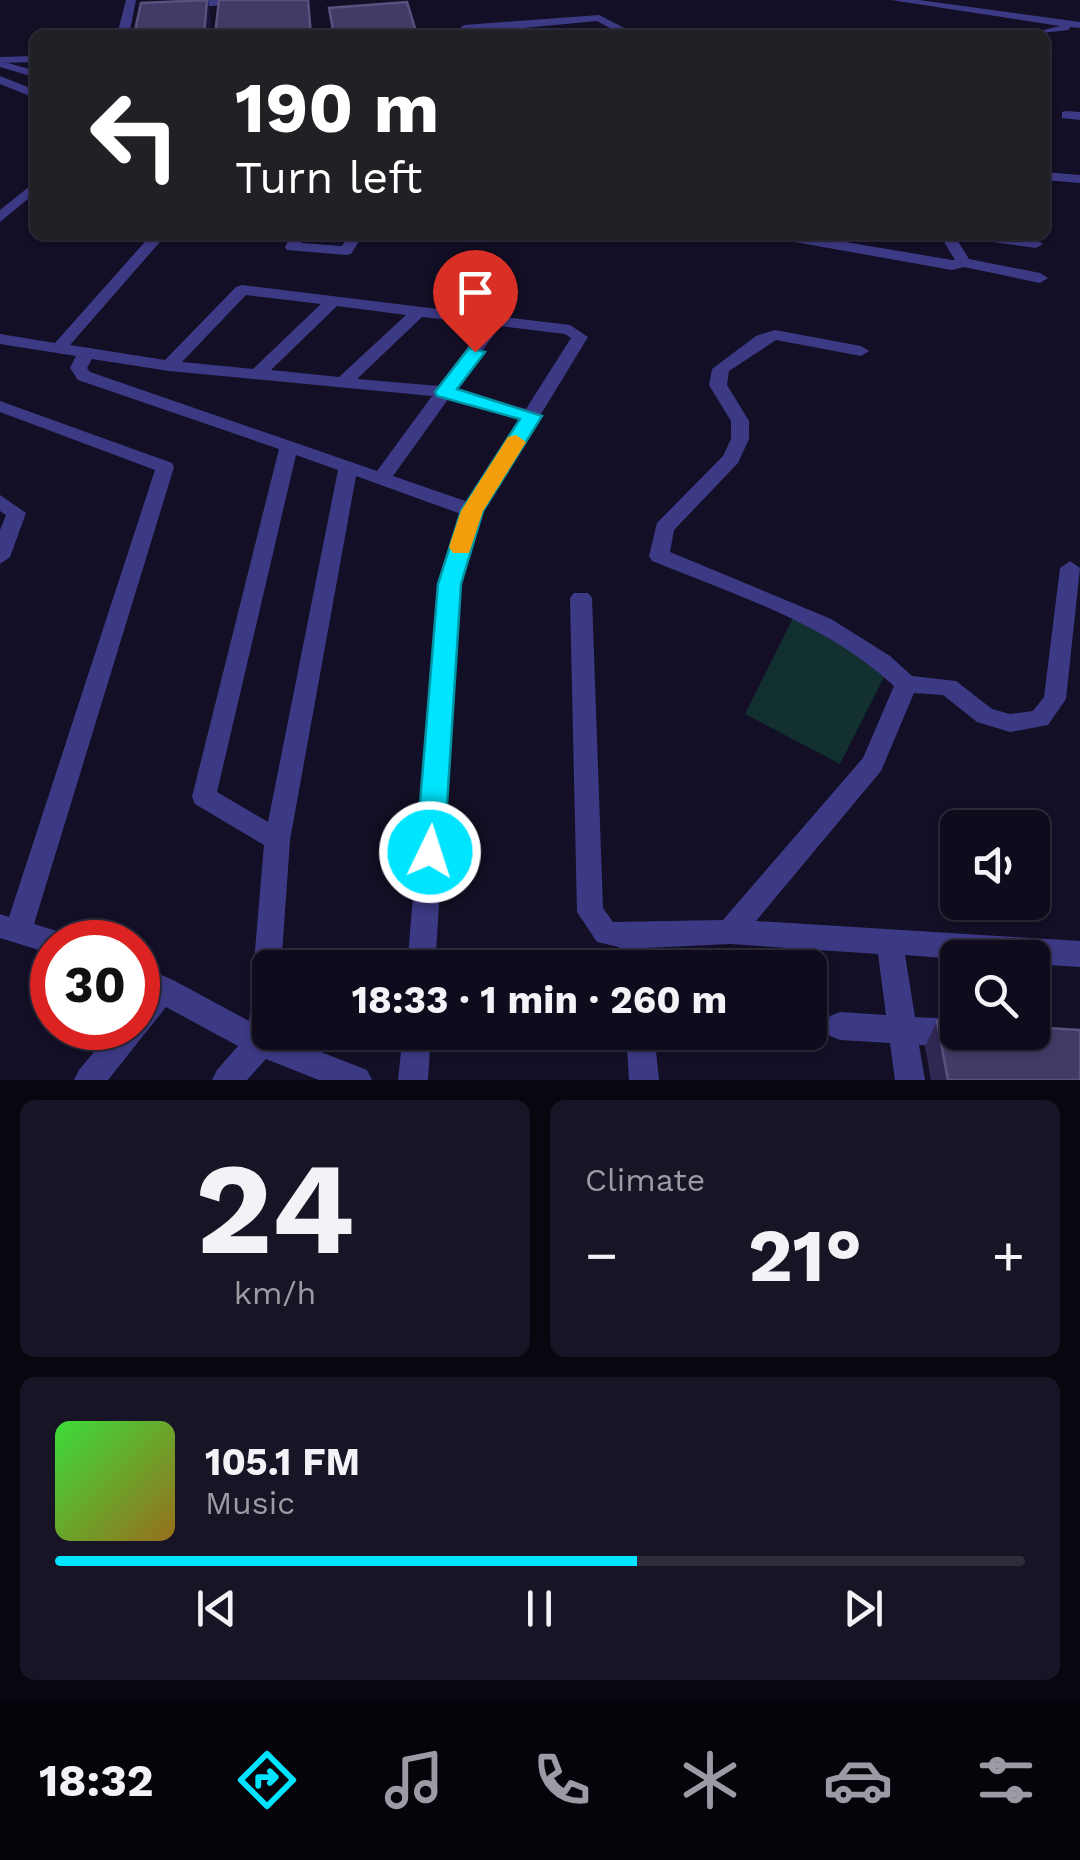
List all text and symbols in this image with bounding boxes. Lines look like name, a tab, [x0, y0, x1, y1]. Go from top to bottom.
text: 190 m	[235, 67, 439, 149]
icon: left	[70, 70, 200, 200]
text: Turn left	[235, 151, 422, 204]
pin	[433, 250, 518, 353]
icon: arrive	[448, 265, 503, 320]
position arrow	[378, 800, 482, 904]
map controls	[940, 810, 1050, 1050]
button: sound	[940, 810, 1050, 920]
speed limit sign: 30	[30, 920, 160, 1050]
button: search	[940, 940, 1050, 1050]
text: 18:33 · 1 min · 260 m	[352, 978, 727, 1022]
text: 24	[195, 1132, 355, 1285]
text: Climate	[585, 1161, 705, 1199]
text: 21°	[748, 1211, 862, 1299]
text: −	[585, 1223, 618, 1287]
text: +	[992, 1223, 1025, 1287]
text: km/h	[234, 1274, 316, 1312]
text: 105.1 FM	[205, 1440, 360, 1484]
text: Music	[205, 1484, 295, 1522]
icon: previous	[189, 1581, 244, 1636]
icon: pause	[512, 1581, 567, 1636]
icon: next	[836, 1581, 891, 1636]
icon: directions	[232, 1745, 302, 1815]
icon: music	[379, 1745, 449, 1815]
icon: phone	[527, 1745, 597, 1815]
icon: climate	[675, 1745, 745, 1815]
icon: car	[823, 1745, 893, 1815]
icon: filters	[971, 1745, 1041, 1815]
text: 18:32	[39, 1754, 154, 1807]

